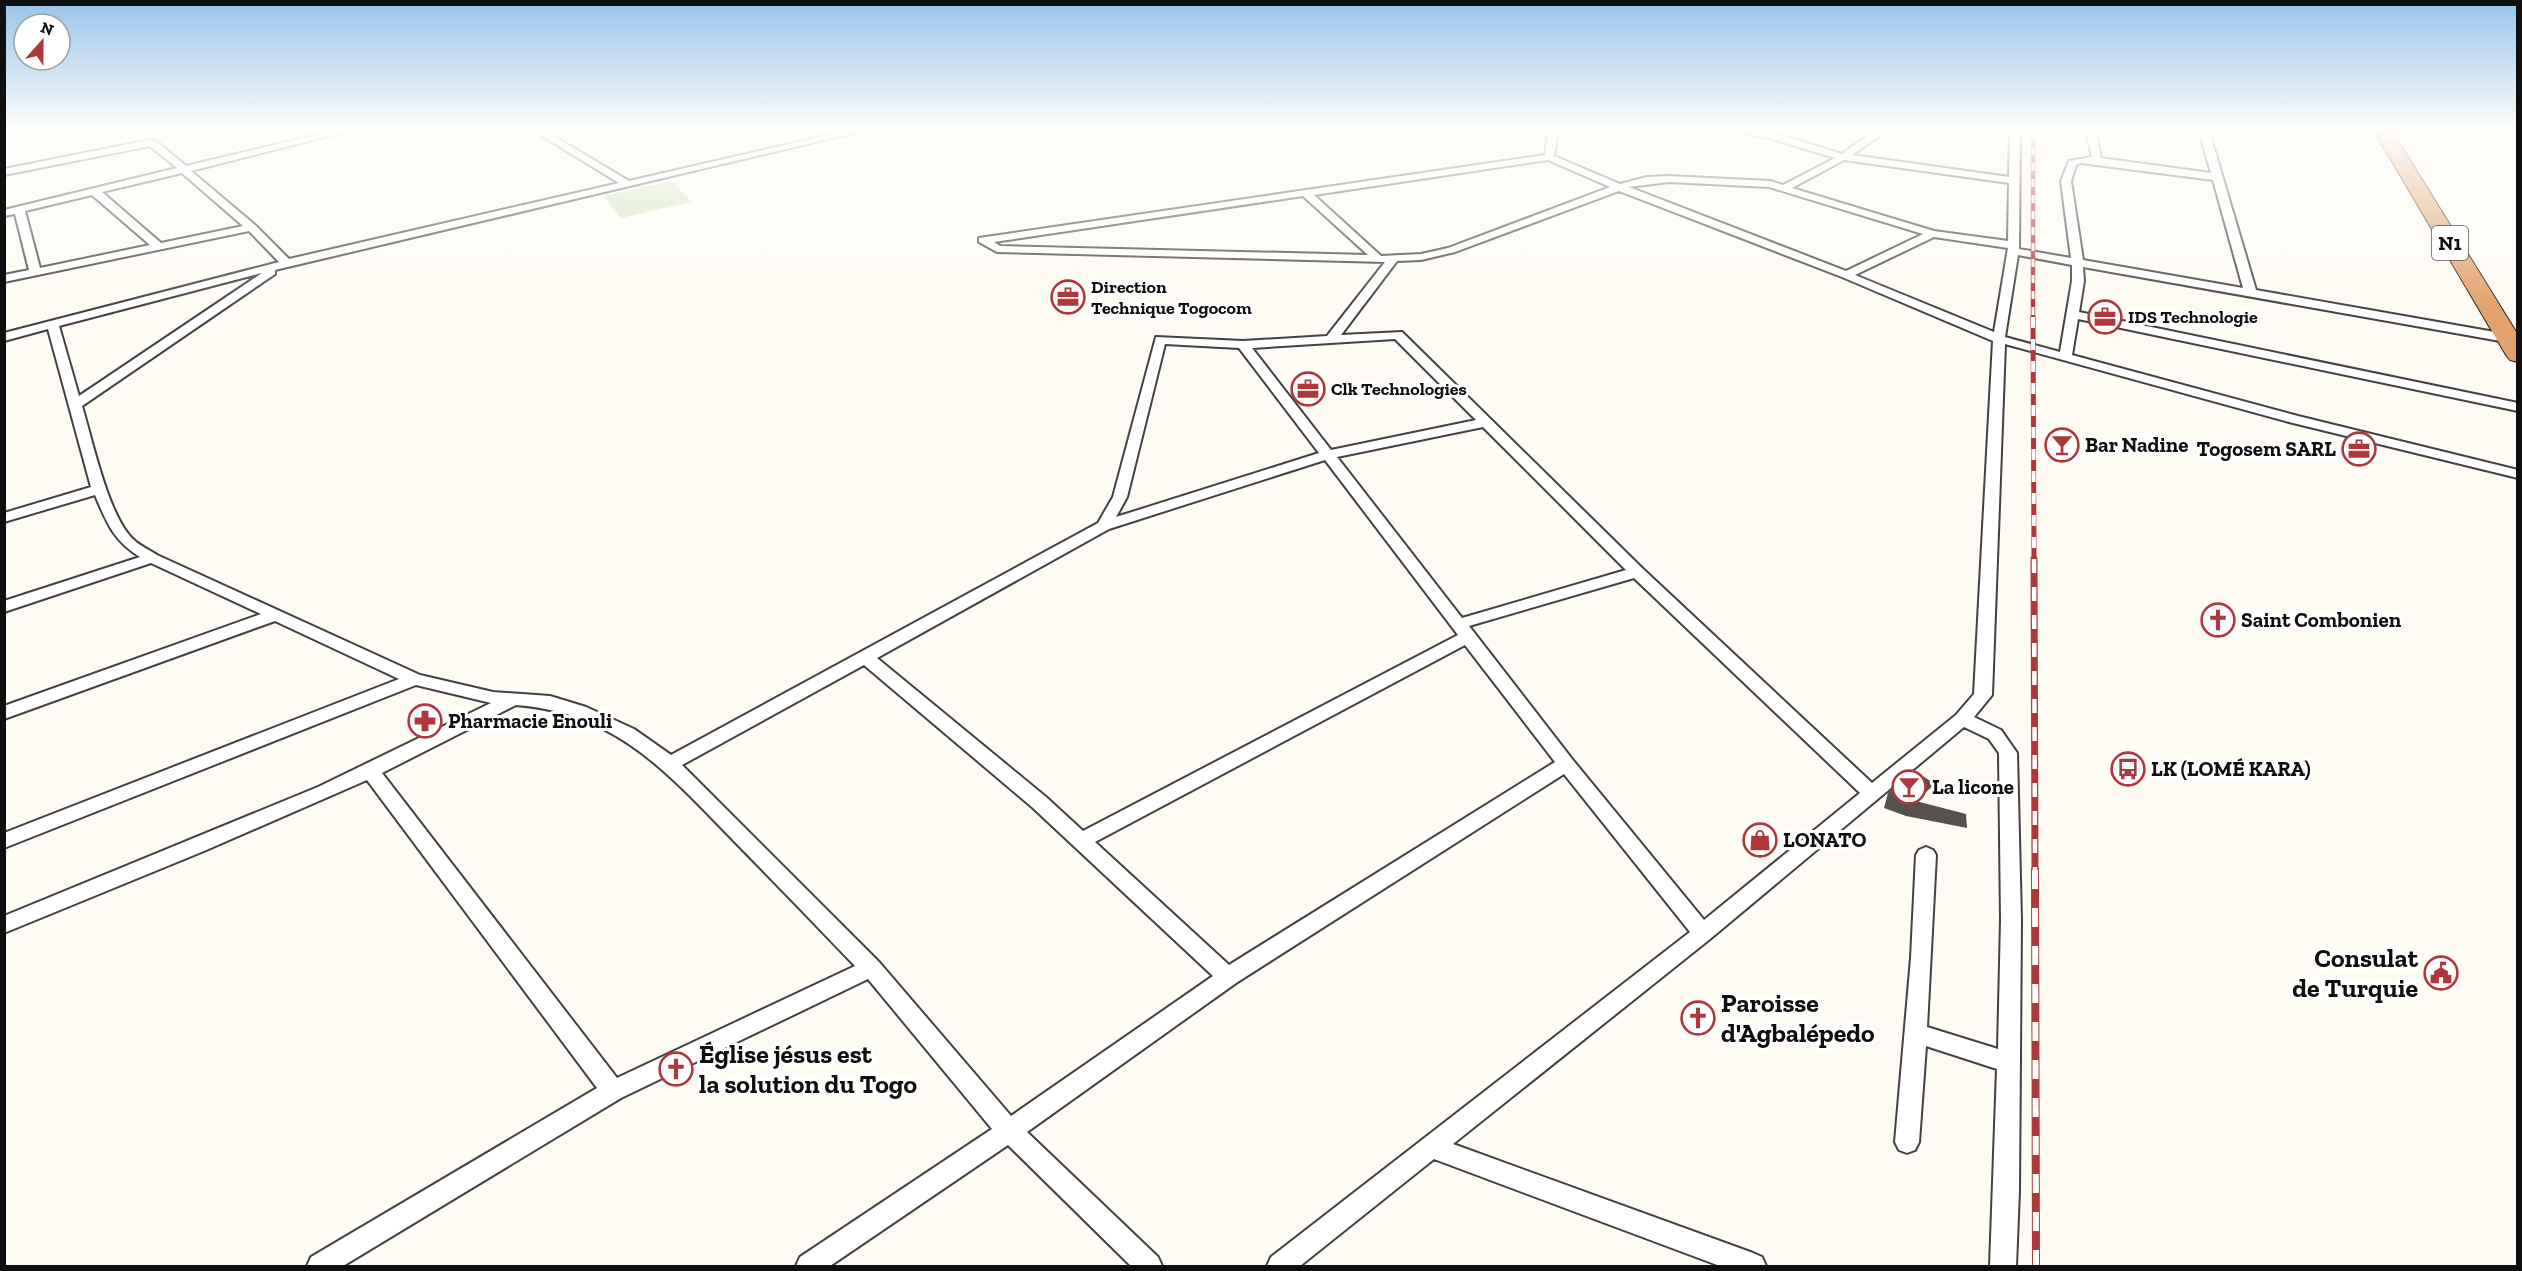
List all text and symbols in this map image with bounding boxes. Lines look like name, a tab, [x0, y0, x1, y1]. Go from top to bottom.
north arrow	[12, 12, 72, 72]
text: N	[38, 17, 56, 40]
road number: N1	[2432, 226, 2468, 260]
place label: Direction Technique Togocom	[1091, 276, 1252, 319]
office icon: Direction Technique Togocom	[1050, 279, 1086, 315]
office icon: IDS Technologie	[2087, 299, 2123, 335]
place label: IDS Technologie	[2128, 306, 2258, 328]
office icon: Clk Technologies	[1290, 371, 1326, 407]
place label: Clk Technologies	[1331, 378, 1467, 400]
bar icon: Bar Nadine	[2044, 427, 2080, 463]
office icon: Togosem SARL	[2341, 431, 2377, 467]
place label: Bar Nadine	[2085, 432, 2188, 457]
place label: Togosem SARL	[2197, 436, 2336, 461]
church icon: Saint Combonien	[2200, 602, 2236, 638]
place label: Saint Combonien	[2241, 607, 2402, 632]
pharmacy icon: Pharmacie Enouli	[407, 703, 443, 739]
place label: Pharmacie Enouli	[448, 708, 612, 733]
bus stop icon: LK (LOMÉ KARA)	[2110, 751, 2146, 787]
place label: LK (LOMÉ KARA)	[2151, 756, 2310, 781]
bar icon: La licone	[1891, 769, 1927, 805]
place label: La licone	[1932, 774, 2014, 799]
shop icon: LONATO	[1742, 822, 1778, 858]
place label: LONATO	[1783, 827, 1867, 852]
place label: Consulat de Turquie	[2292, 942, 2419, 1004]
public building icon: Consulat de Turquie	[2423, 955, 2459, 991]
place label: Paroisse d'Agbalépedo	[1721, 987, 1875, 1049]
church icon: Paroisse d'Agbalépedo	[1680, 1000, 1716, 1036]
place label: Église jésus est la solution du Togo	[699, 1038, 918, 1100]
church icon: Église jésus est la solution du Togo	[658, 1051, 694, 1087]

